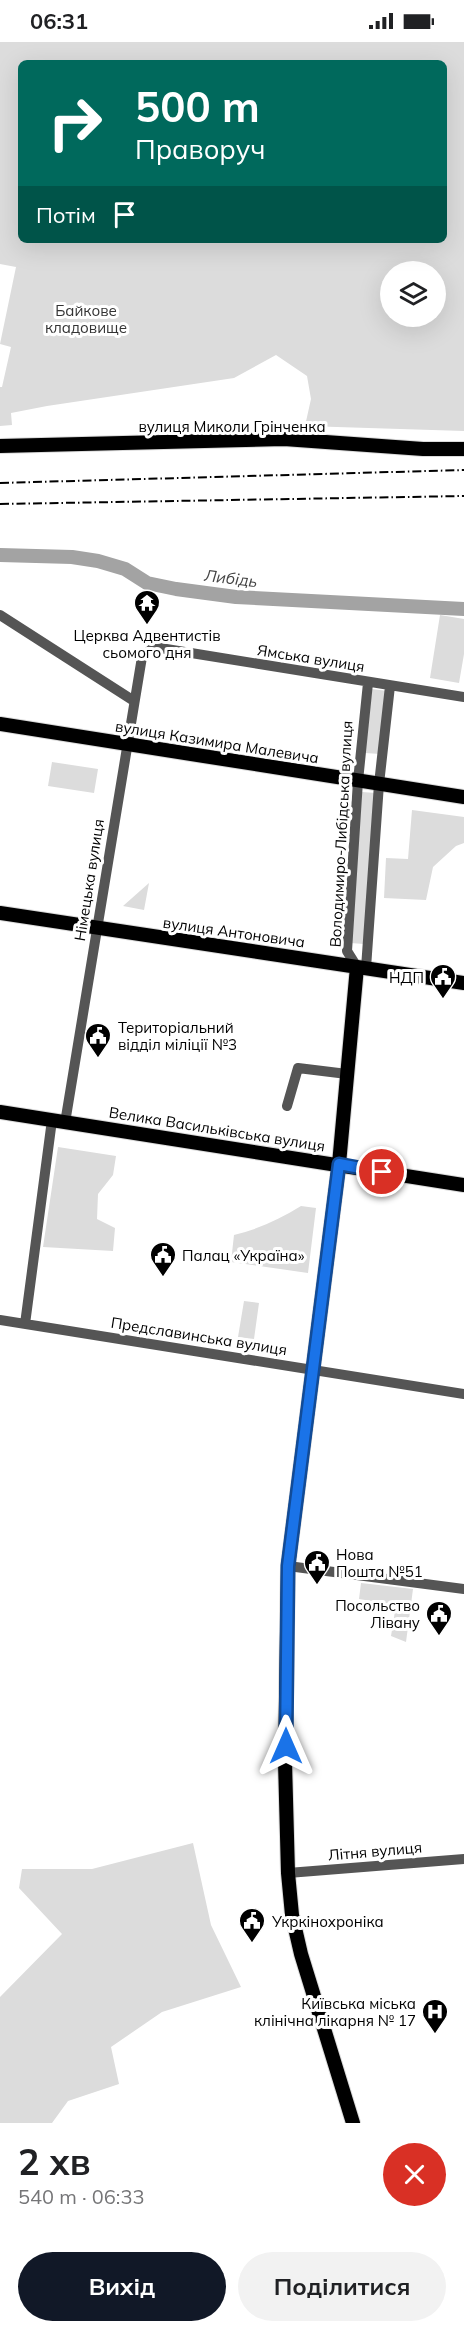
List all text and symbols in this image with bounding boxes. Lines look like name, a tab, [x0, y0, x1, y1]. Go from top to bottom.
text: 06:31	[30, 7, 88, 35]
text: 500 m	[135, 80, 260, 133]
icon: right	[36, 84, 114, 162]
text: Праворуч	[135, 132, 265, 166]
icon: arrive	[108, 198, 141, 231]
text: Потім	[36, 201, 96, 229]
map controls	[380, 261, 446, 327]
button: layers	[380, 261, 446, 327]
park label: Байкове кладовище	[45, 301, 127, 337]
street label: вулиця Миколи Грінченка	[138, 417, 326, 436]
water label: Либідь	[202, 565, 259, 591]
temple icon: Церква Адвентистів сьомого дня	[132, 588, 162, 626]
place label: Церква Адвентистів сьомого дня	[73, 626, 221, 662]
street label: Ямська вулиця	[256, 640, 366, 676]
street label: вулиця Казимира Малевича	[114, 717, 320, 767]
street label: Володимиро-Либідська вулиця	[326, 720, 356, 948]
street label: Німецька вулиця	[70, 818, 108, 942]
street label: вулиця Антоновича	[162, 913, 306, 951]
public building icon: НДП	[428, 962, 458, 1000]
place label: НДП	[389, 968, 424, 987]
place label: Територіальний відділ міліції №3	[118, 1018, 237, 1054]
public building icon: Територіальний відділ міліції №3	[83, 1021, 113, 1059]
street label: Велика Васильківська вулиця	[108, 1103, 326, 1155]
pin	[356, 1146, 407, 1197]
icon: arrive	[365, 1155, 398, 1188]
public building icon: Палац «Україна»	[148, 1240, 178, 1278]
place label: Палац «Україна»	[182, 1246, 305, 1265]
street label: Предславинська вулиця	[110, 1313, 288, 1359]
place label: Нова Пошта №51	[336, 1545, 423, 1581]
public building icon: Нова Пошта №51	[302, 1548, 332, 1586]
place label: Посольство Лівану	[335, 1596, 420, 1632]
public building icon: Посольство Лівану	[424, 1599, 454, 1637]
position arrow	[254, 1714, 318, 1778]
street label: Літня вулиця	[327, 1837, 423, 1865]
public building icon: Укркінохроніка	[237, 1906, 267, 1944]
place label: Укркінохроніка	[271, 1912, 384, 1931]
place label: Київська міська клінічна лікарня № 17	[254, 1994, 416, 2030]
hospital icon: Київська міська клінічна лікарня № 17	[420, 1997, 450, 2035]
text: 2 хв	[18, 2139, 91, 2184]
button: close	[383, 2143, 446, 2206]
text: 540 m · 06:33	[18, 2184, 144, 2209]
button: Вихід	[18, 2252, 226, 2321]
button: Поділитися	[238, 2252, 446, 2321]

